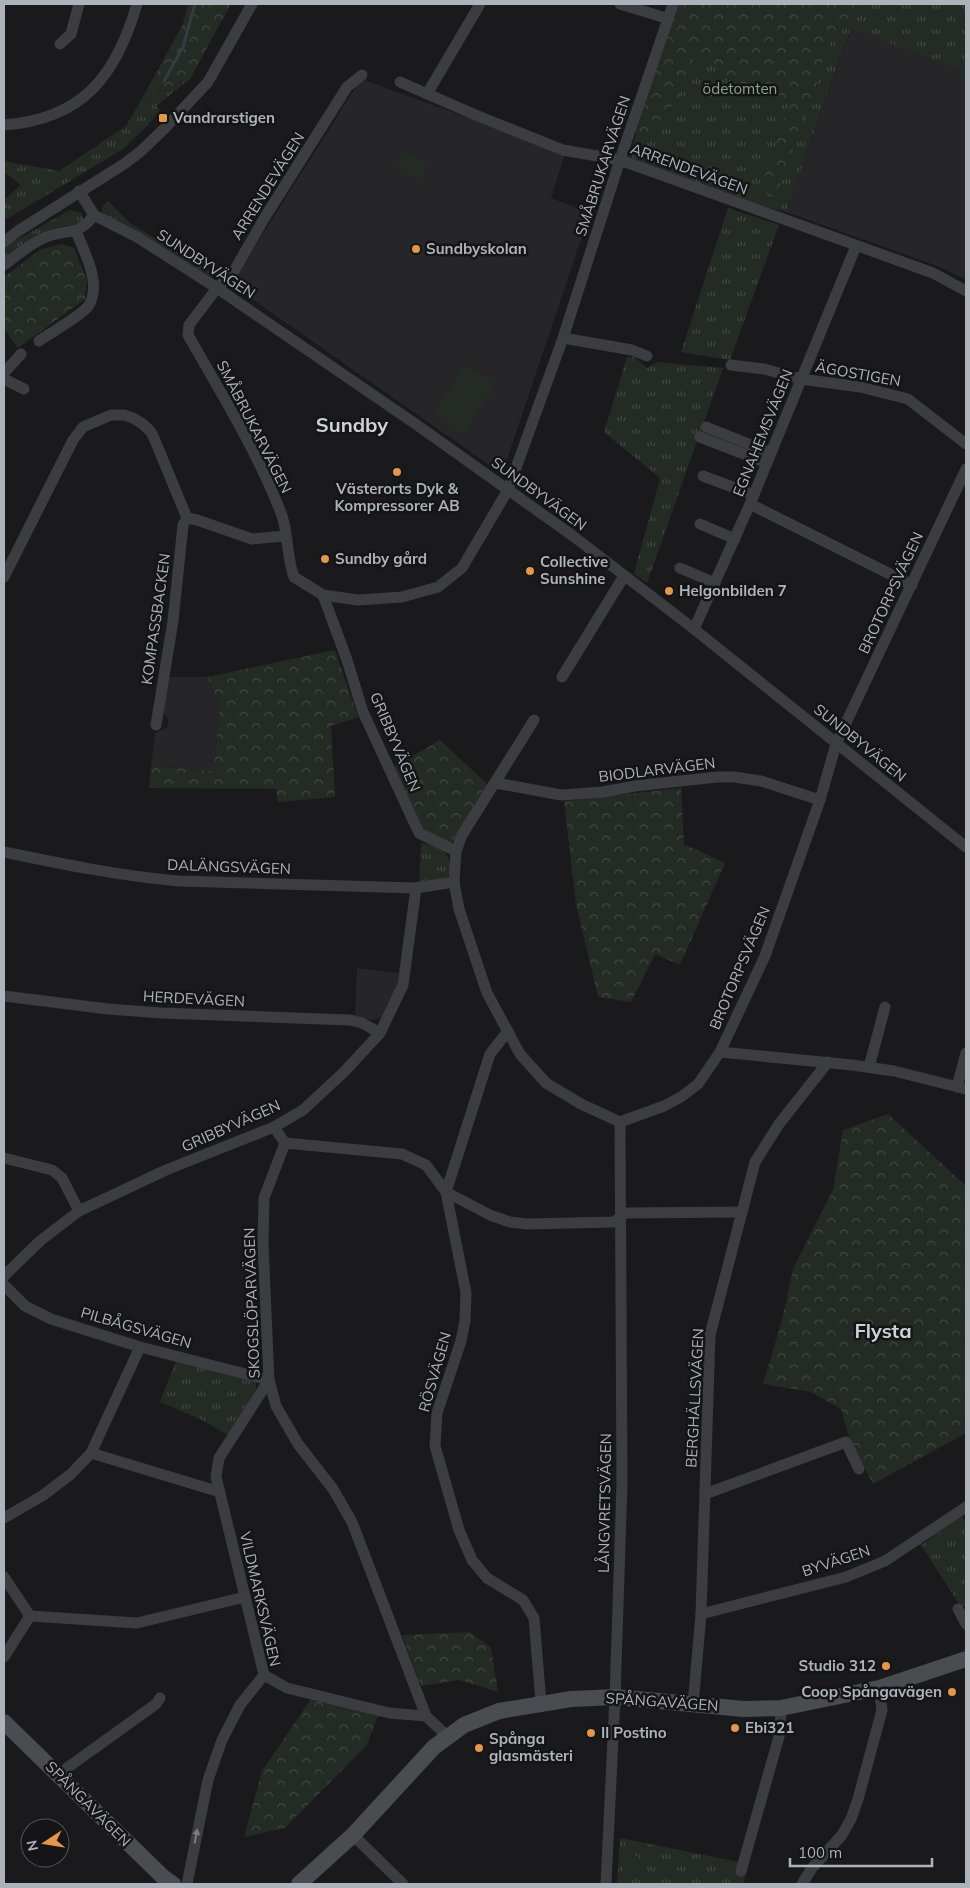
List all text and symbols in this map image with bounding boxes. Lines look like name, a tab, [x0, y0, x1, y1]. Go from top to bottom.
park label: ödetomten	[703, 79, 777, 98]
street label: SMÅBRUKARVÄGEN	[570, 93, 634, 238]
place label: Vandrarstigen	[172, 108, 275, 127]
marker: Vandrarstigen	[157, 112, 169, 124]
street label: ARRENDEVÄGEN	[227, 128, 308, 243]
street label: ARRENDEVÄGEN	[628, 139, 750, 199]
street label: SUNDBYVÄGEN	[154, 225, 259, 302]
place label: Sundbyskolan	[426, 239, 527, 258]
marker: Sundbyskolan	[410, 243, 422, 255]
street label: SMÅBRUKARVÄGEN	[213, 357, 297, 496]
street label: ÄGOSTIGEN	[814, 357, 902, 390]
street label: EGNAHEMSVÄGEN	[728, 366, 797, 499]
district label: Sundby	[316, 412, 388, 437]
street label: SUNDBYVÄGEN	[488, 453, 591, 535]
marker: Västerorts Dyk & Kompressorer AB	[391, 466, 403, 478]
place label: Västerorts Dyk & Kompressorer AB	[335, 479, 459, 515]
street label: BROTORPSVÄGEN	[854, 529, 927, 657]
place label: Sundby gård	[335, 549, 427, 568]
street label: KOMPASSBACKEN	[137, 552, 174, 686]
place label: Collective Sunshine	[540, 552, 608, 588]
marker: Sundby gård	[319, 553, 331, 565]
marker: Collective Sunshine	[524, 565, 536, 577]
place label: Helgonbilden 7	[679, 581, 787, 600]
marker: Helgonbilden 7	[663, 585, 675, 597]
street label: GRIBBYVÄGEN	[366, 689, 425, 794]
street label: SUNDBYVÄGEN	[810, 700, 910, 786]
street label: BIODLARVÄGEN	[597, 753, 716, 786]
street label: DALÄNGSVÄGEN	[167, 855, 291, 878]
street label: BROTORPSVÄGEN	[705, 903, 774, 1032]
street label: HERDEVÄGEN	[143, 986, 246, 1011]
street label: GRIBBYVÄGEN	[178, 1095, 283, 1156]
street label: SKOGSLÖPARVÄGEN	[239, 1227, 264, 1379]
street label: PILBÅGSVÄGEN	[79, 1302, 194, 1352]
district label: Flysta	[854, 1318, 912, 1343]
street label: BERGHÄLLSVÄGEN	[681, 1328, 708, 1468]
street label: RÖSVÄGEN	[414, 1330, 455, 1414]
street label: LÅNGVRETSVÄGEN	[593, 1433, 615, 1573]
street label: VILDMARKSVÄGEN	[236, 1530, 285, 1668]
street label: BYVÄGEN	[799, 1541, 872, 1580]
place label: Studio 312	[799, 1656, 876, 1675]
marker: Studio 312	[880, 1660, 892, 1672]
place label: Coop Spångavägen	[801, 1682, 942, 1701]
marker: Coop Spångavägen	[946, 1686, 958, 1698]
street label: SPÅNGAVÄGEN	[605, 1687, 719, 1715]
place label: Ebi321	[745, 1718, 794, 1737]
marker: Ebi321	[729, 1722, 741, 1734]
place label: Il Postino	[601, 1723, 667, 1742]
marker: Il Postino	[585, 1727, 597, 1739]
place label: Spånga glasmästeri	[489, 1729, 573, 1765]
marker: Spånga glasmästeri	[473, 1742, 485, 1754]
street label: SPÅNGAVÄGEN	[42, 1756, 136, 1850]
north arrow	[20, 1818, 70, 1868]
one-way arrow	[193, 1828, 201, 1844]
scale bar	[790, 1836, 932, 1868]
text: N	[22, 1839, 42, 1853]
text: 100 m	[798, 1843, 842, 1862]

